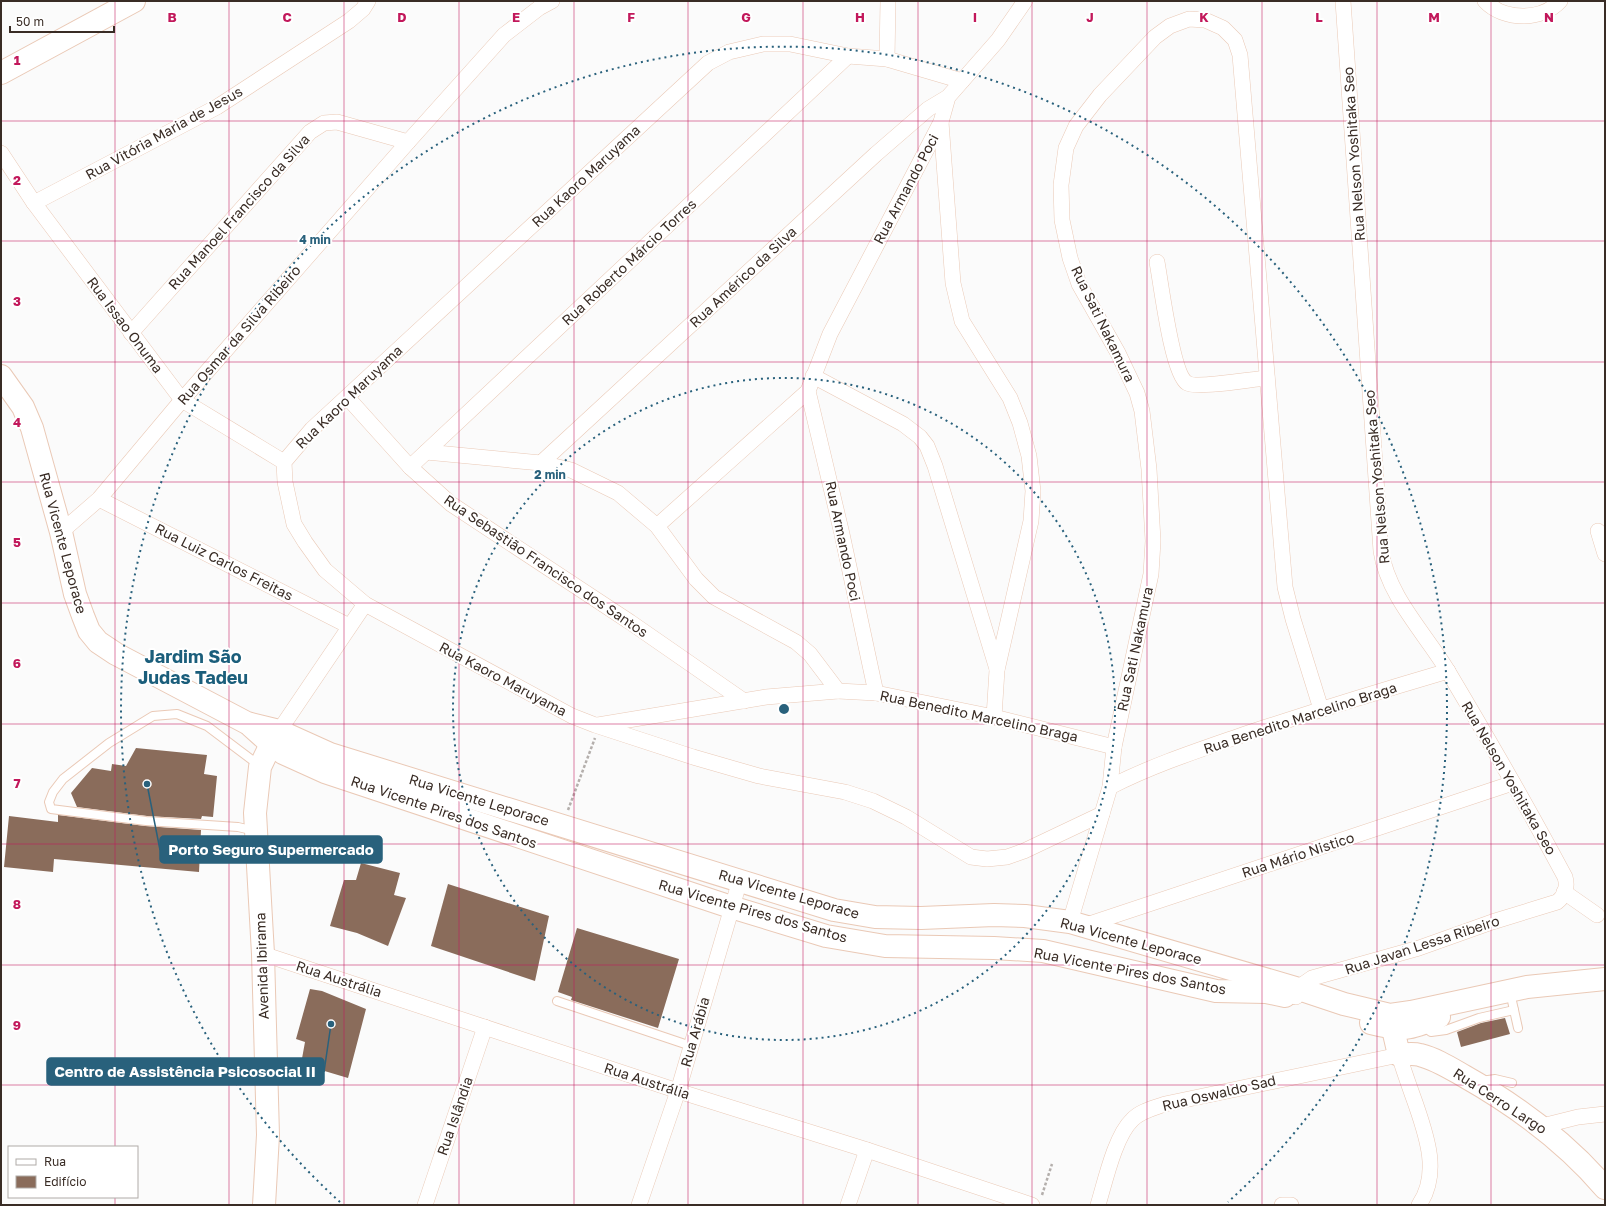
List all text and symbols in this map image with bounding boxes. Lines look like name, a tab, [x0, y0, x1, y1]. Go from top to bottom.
scale bar	[10, 8, 114, 34]
text: B	[167, 9, 177, 25]
text: C	[282, 9, 292, 25]
text: D	[397, 9, 407, 25]
text: E	[512, 9, 520, 25]
text: F	[627, 9, 635, 25]
text: G	[741, 9, 751, 25]
text: H	[855, 9, 865, 25]
text: I	[973, 9, 977, 25]
text: J	[1086, 9, 1094, 25]
text: K	[1199, 9, 1209, 25]
text: L	[1315, 9, 1323, 25]
text: M	[1428, 9, 1440, 25]
text: N	[1544, 9, 1554, 25]
text: 50 m	[16, 14, 44, 29]
text: 1	[14, 52, 21, 68]
street label: Rua Nelson Yoshitaka Seo	[1339, 66, 1368, 242]
street label: Rua Vitória Maria de Jesus	[82, 82, 245, 183]
street label: Rua Kaoro Maruyama	[528, 121, 643, 230]
street label: Rua Manoel Francisco da Silva	[164, 131, 313, 293]
street label: Rua Armando Poci	[869, 131, 942, 247]
text: 2	[13, 172, 21, 188]
street label: Rua Roberto Márcio Torres	[558, 195, 699, 328]
street label: Rua Américo da Silva	[686, 223, 800, 331]
text: 4 min	[299, 232, 331, 247]
street label: Rua Osmar da Silva Ribeiro	[173, 261, 304, 408]
street label: Rua Sati Nakamura	[1068, 263, 1139, 385]
street label: Rua Issao Onuma	[84, 273, 167, 376]
text: 3	[13, 293, 21, 309]
street label: Rua Kaoro Maruyama	[292, 341, 406, 452]
street label: Rua Nelson Yoshitaka Seo	[1360, 389, 1393, 565]
text: 4	[13, 414, 21, 430]
text: 2 min	[534, 467, 566, 482]
street label: Rua Vicente Leporace	[36, 470, 91, 615]
street label: Rua Armando Poci	[822, 479, 865, 602]
street label: Rua Sebastião Francisco dos Santos	[441, 491, 652, 640]
street label: Rua Luiz Carlos Freitas	[152, 519, 296, 604]
text: 5	[13, 534, 21, 550]
street label: Rua Sati Nakamura	[1113, 585, 1156, 713]
street label: Rua Kaoro Maruyama	[437, 638, 570, 719]
district label: Jardim São Judas Tadeu	[138, 645, 248, 688]
text: 6	[13, 655, 21, 671]
street label: Rua Benedito Marcelino Braga	[1201, 678, 1399, 757]
street label: Rua Benedito Marcelino Braga	[878, 686, 1080, 745]
street label: Rua Nelson Yoshitaka Seo	[1458, 698, 1560, 858]
centre of rings	[777, 702, 791, 716]
street label: Rua Vicente Leporace	[407, 770, 551, 829]
street label: Rua Vicente Pires dos Santos	[349, 772, 539, 851]
text: 7	[13, 775, 21, 791]
street label: Rua Mário Nistico	[1239, 828, 1356, 881]
callout: Porto Seguro Supermercado	[160, 836, 382, 863]
text: Porto Seguro Supermercado	[168, 840, 374, 858]
street label: Rua Vicente Leporace	[717, 865, 861, 922]
street label: Rua Vicente Pires dos Santos	[657, 875, 850, 946]
text: 8	[13, 896, 21, 912]
street label: Rua Javan Lessa Ribeiro	[1342, 911, 1501, 978]
street label: Avenida Ibirama	[251, 912, 272, 1020]
street label: Rua Vicente Leporace	[1059, 913, 1204, 968]
street label: Rua Vicente Pires dos Santos	[1032, 943, 1228, 998]
street label: Rua Austrália	[294, 957, 384, 1000]
street label: Rua Arábia	[676, 995, 713, 1069]
text: 9	[13, 1017, 21, 1033]
callout: Centro de Assistência Psicosocial II	[47, 1058, 324, 1085]
street label: Rua Austrália	[602, 1059, 692, 1102]
text: Centro de Assistência Psicosocial II	[54, 1062, 316, 1080]
street label: Rua Cerro Largo	[1450, 1064, 1550, 1137]
street label: Rua Oswaldo Sad	[1160, 1071, 1277, 1114]
street label: Rua Islândia	[433, 1074, 476, 1157]
legend	[8, 1146, 138, 1198]
text: Rua	[44, 1154, 66, 1169]
text: Edifício	[44, 1174, 86, 1189]

